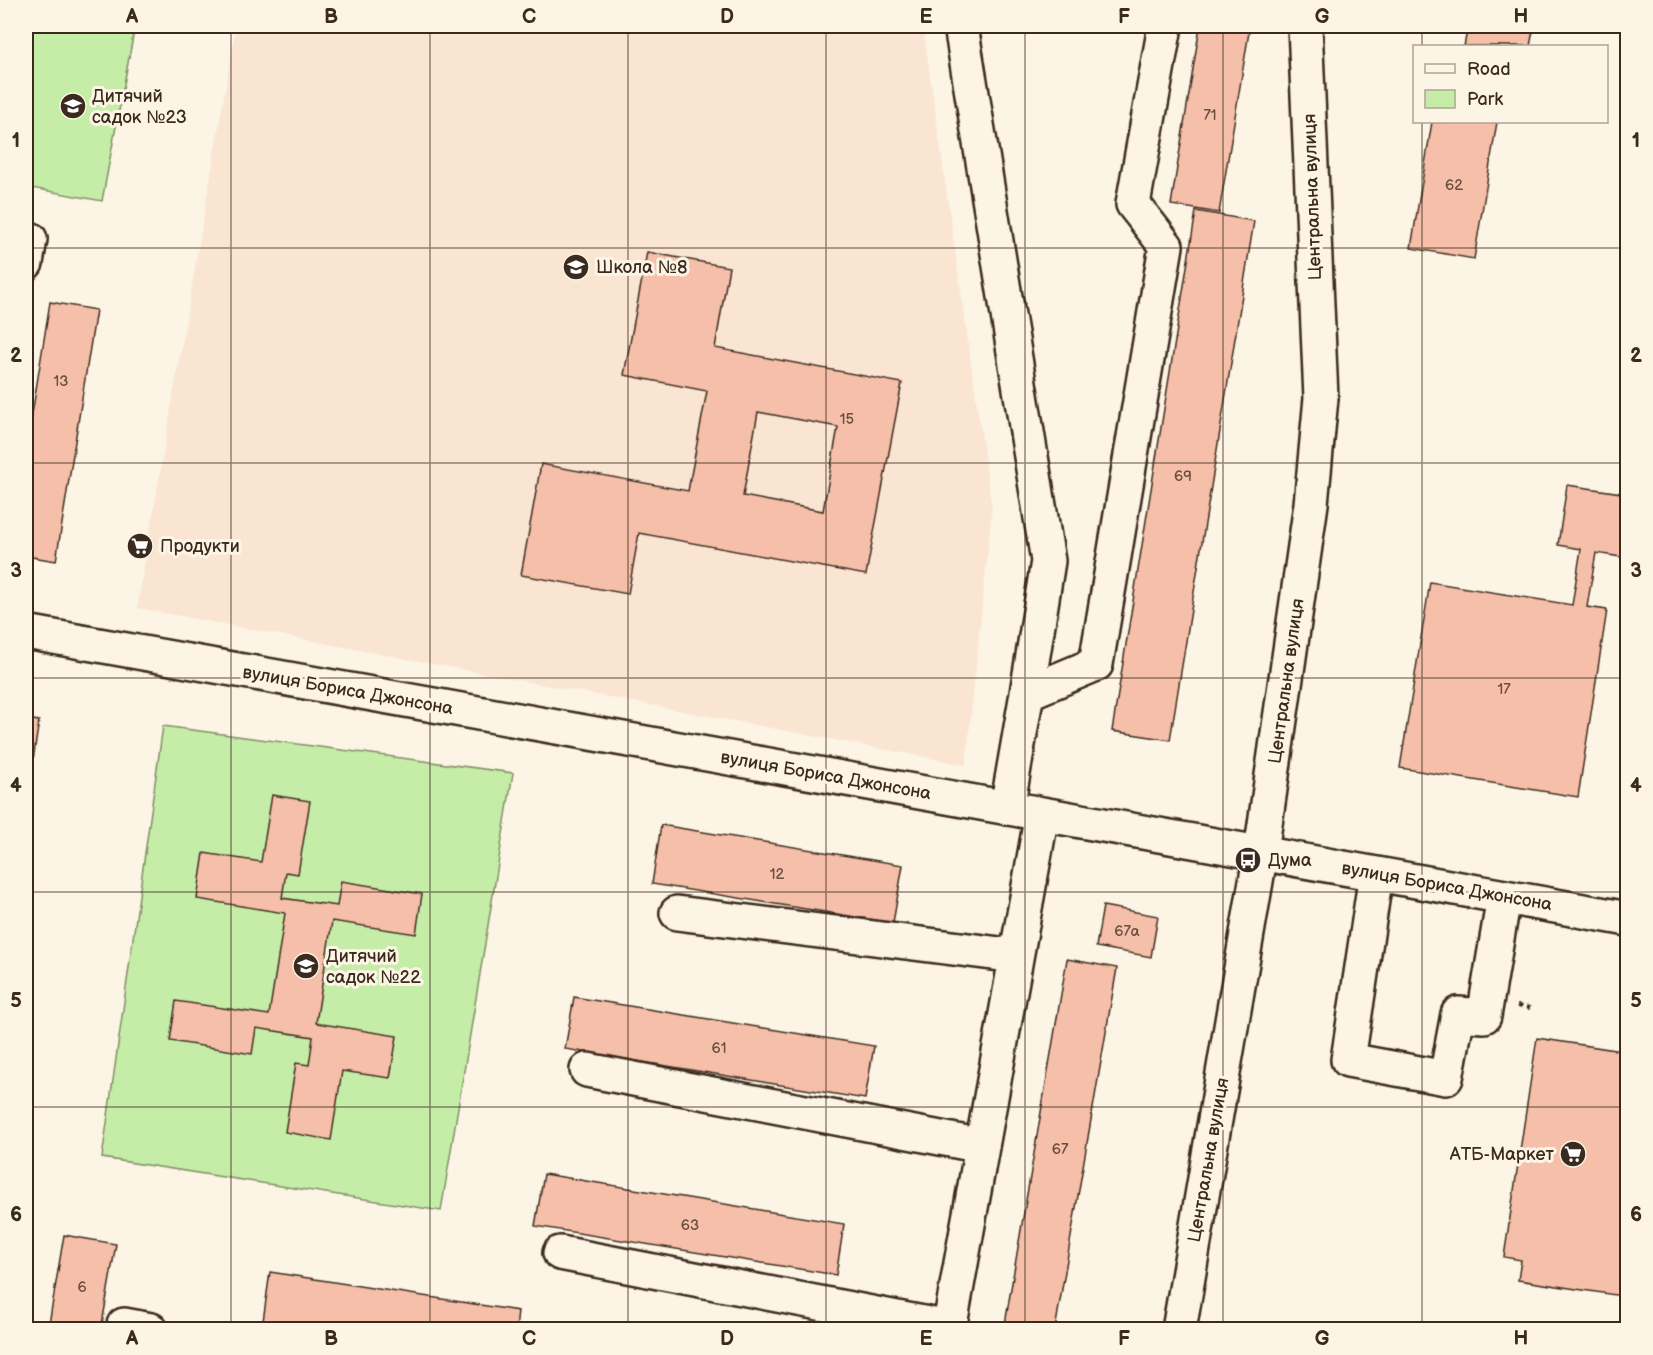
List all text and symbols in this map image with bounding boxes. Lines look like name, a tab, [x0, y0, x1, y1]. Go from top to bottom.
text: A	[125, 5, 139, 29]
text: B	[324, 5, 338, 29]
text: C	[522, 5, 536, 29]
text: D	[720, 5, 734, 29]
text: E	[920, 5, 933, 29]
text: F	[1118, 5, 1130, 29]
text: G	[1315, 5, 1330, 29]
text: H	[1514, 5, 1528, 29]
legend	[1413, 45, 1608, 123]
text: Road	[1467, 59, 1511, 80]
place label: Дитячий садок №23	[92, 86, 187, 128]
text: Park	[1467, 89, 1503, 110]
school or university icon: Дитячий садок №23	[58, 91, 88, 121]
house number: 71	[1203, 106, 1217, 125]
street label: Центральна вулиця	[1299, 113, 1326, 281]
text: 1	[12, 129, 20, 153]
text: 1	[1632, 129, 1640, 153]
house number: 62	[1445, 176, 1463, 195]
school or university icon: Школа №8	[561, 252, 591, 282]
place label: Школа №8	[596, 257, 687, 278]
text: 2	[10, 344, 22, 368]
text: 2	[1630, 344, 1642, 368]
house number: 13	[53, 372, 69, 391]
house number: 15	[840, 410, 854, 429]
house number: 69	[1174, 467, 1192, 486]
supermarket icon: Продукти	[125, 531, 155, 561]
place label: Продукти	[160, 536, 240, 557]
text: 3	[10, 559, 22, 583]
text: 3	[1630, 559, 1642, 583]
street label: Центральна вулиця	[1265, 597, 1308, 765]
street label: вулиця Бориса Джонсона	[241, 662, 455, 719]
house number: 17	[1497, 680, 1511, 699]
street label: вулиця Бориса Джонсона	[719, 747, 933, 804]
text: 4	[10, 774, 22, 798]
text: 4	[1630, 774, 1642, 798]
bus stop icon: Дума	[1233, 845, 1263, 875]
place label: Дума	[1268, 850, 1312, 871]
street label: вулиця Бориса Джонсона	[1340, 858, 1554, 915]
house number: 12	[770, 865, 784, 884]
house number: 67а	[1114, 922, 1140, 941]
place label: Дитячий садок №22	[326, 946, 421, 988]
school or university icon: Дитячий садок №22	[291, 951, 321, 981]
text: 5	[10, 989, 22, 1013]
text: 5	[1630, 989, 1642, 1013]
house number: 61	[712, 1039, 726, 1058]
street label: Центральна вулиця	[1184, 1076, 1233, 1244]
supermarket icon: АТБ-Маркет	[1558, 1139, 1588, 1169]
house number: 67	[1052, 1140, 1069, 1159]
place label: АТБ-Маркет	[1449, 1144, 1555, 1165]
text: 6	[10, 1203, 22, 1227]
text: 6	[1630, 1203, 1642, 1227]
house number: 63	[681, 1216, 699, 1235]
house number: 6	[77, 1278, 87, 1297]
text: A	[125, 1327, 139, 1351]
text: B	[324, 1327, 338, 1351]
text: C	[522, 1327, 536, 1351]
text: D	[720, 1327, 734, 1351]
text: E	[920, 1327, 933, 1351]
text: F	[1118, 1327, 1130, 1351]
text: G	[1315, 1327, 1330, 1351]
text: H	[1514, 1327, 1528, 1351]

